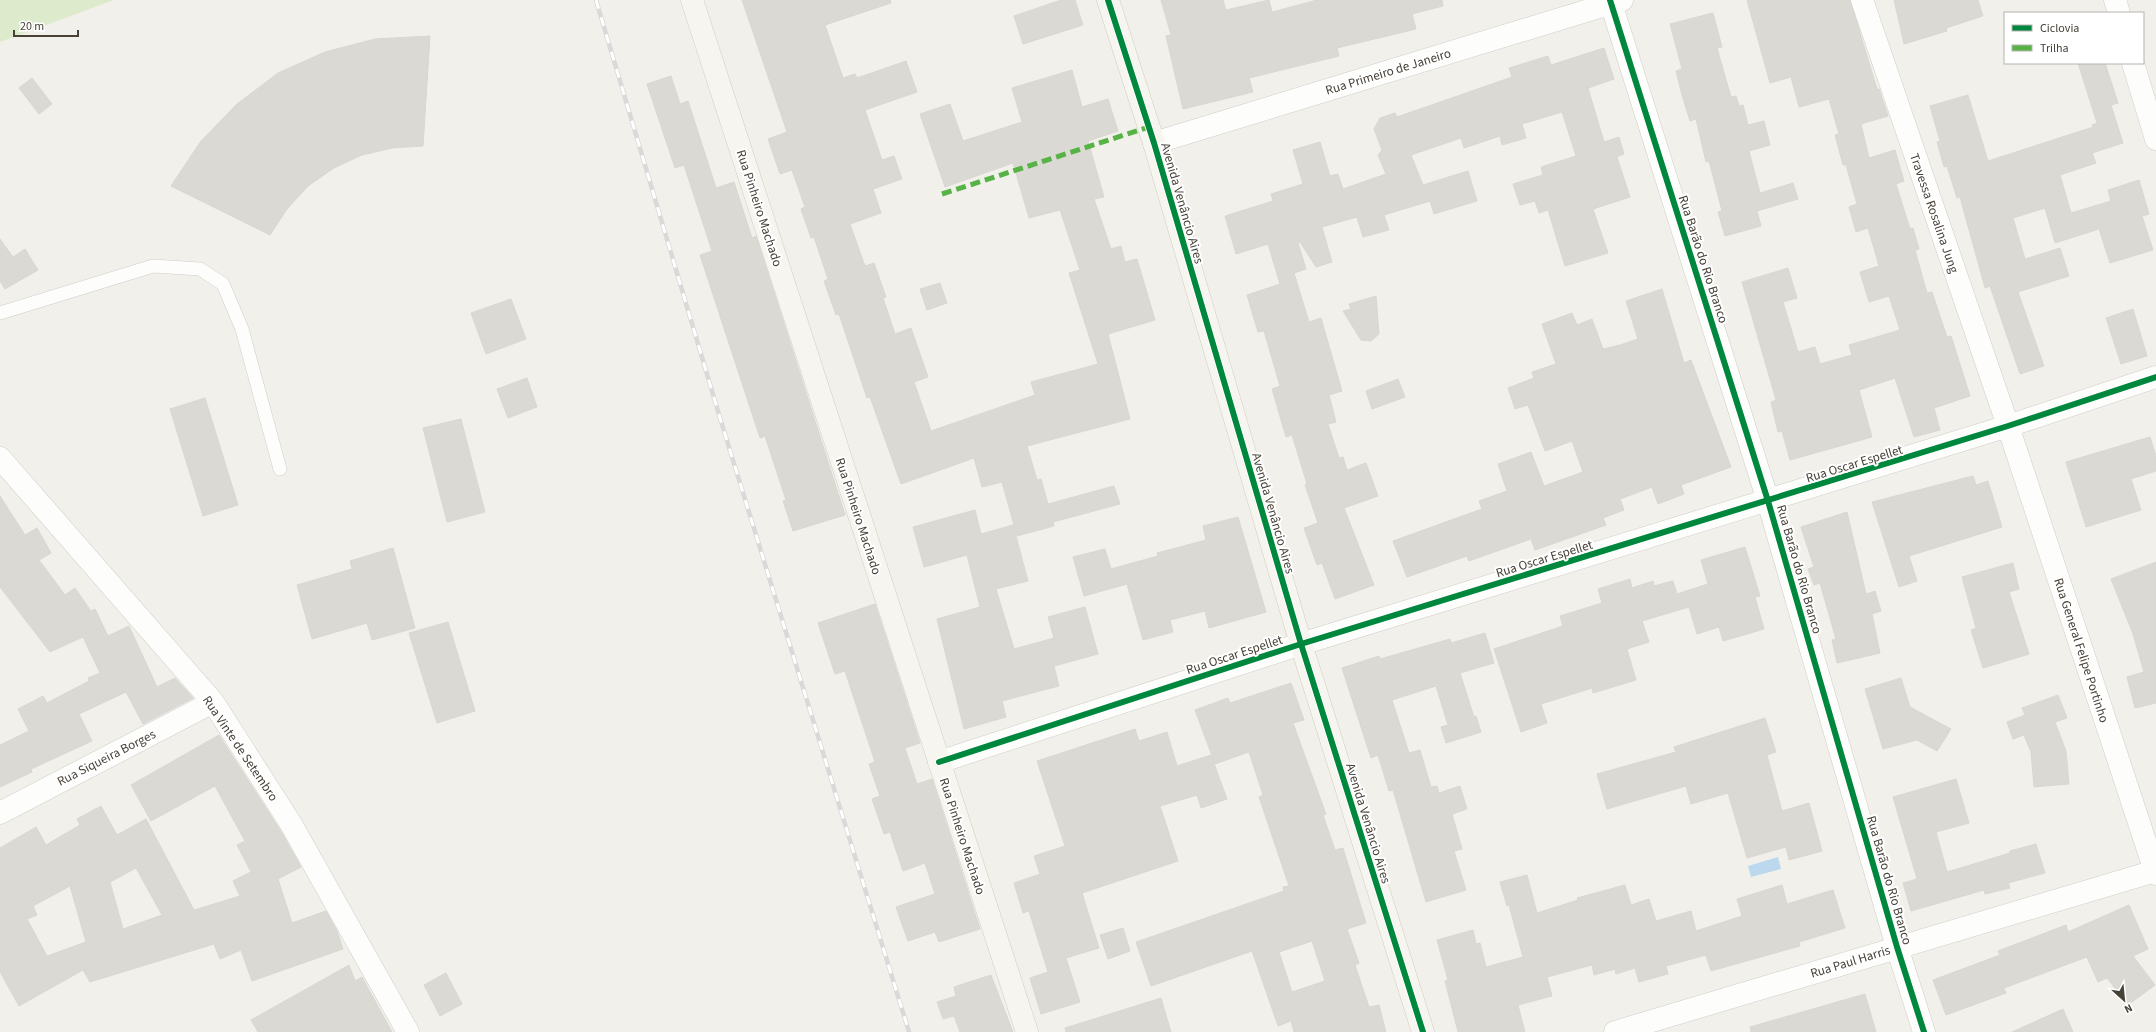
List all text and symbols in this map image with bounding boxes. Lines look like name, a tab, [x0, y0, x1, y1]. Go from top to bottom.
scale bar	[14, 12, 78, 38]
legend	[2004, 12, 2144, 64]
text: 20 m	[20, 18, 44, 35]
text: Ciclovia	[2040, 20, 2079, 37]
text: Trilha	[2040, 40, 2069, 57]
street label: Rua Primeiro de Janeiro	[1323, 44, 1453, 100]
street label: Avenida Venâncio Aires	[1156, 141, 1208, 266]
street label: Rua Pinheiro Machado	[732, 148, 786, 269]
street label: Travessa Rosalina Jung	[1905, 151, 1963, 276]
street label: Rua Barão do Rio Branco	[1674, 193, 1732, 326]
street label: Rua Oscar Espellet	[1804, 440, 1906, 487]
street label: Avenida Venâncio Aires	[1247, 451, 1299, 576]
street label: Rua Pinheiro Machado	[831, 456, 885, 577]
street label: Rua Barão do Rio Branco	[1772, 503, 1826, 636]
street label: Rua Oscar Espellet	[1494, 535, 1596, 582]
street label: Rua General Felipe Portinho	[2049, 576, 2113, 725]
street label: Rua Oscar Espellet	[1184, 631, 1285, 679]
street label: Rua Vinte de Setembro	[198, 692, 282, 805]
street label: Rua Siqueira Borges	[54, 725, 159, 791]
street label: Avenida Venâncio Aires	[1341, 761, 1395, 886]
street label: Rua Pinheiro Machado	[935, 776, 989, 897]
street label: Rua Barão do Rio Branco	[1862, 814, 1916, 947]
street label: Rua Paul Harris	[1808, 941, 1893, 983]
north arrow	[2104, 980, 2144, 1020]
text: N	[2122, 1000, 2135, 1017]

